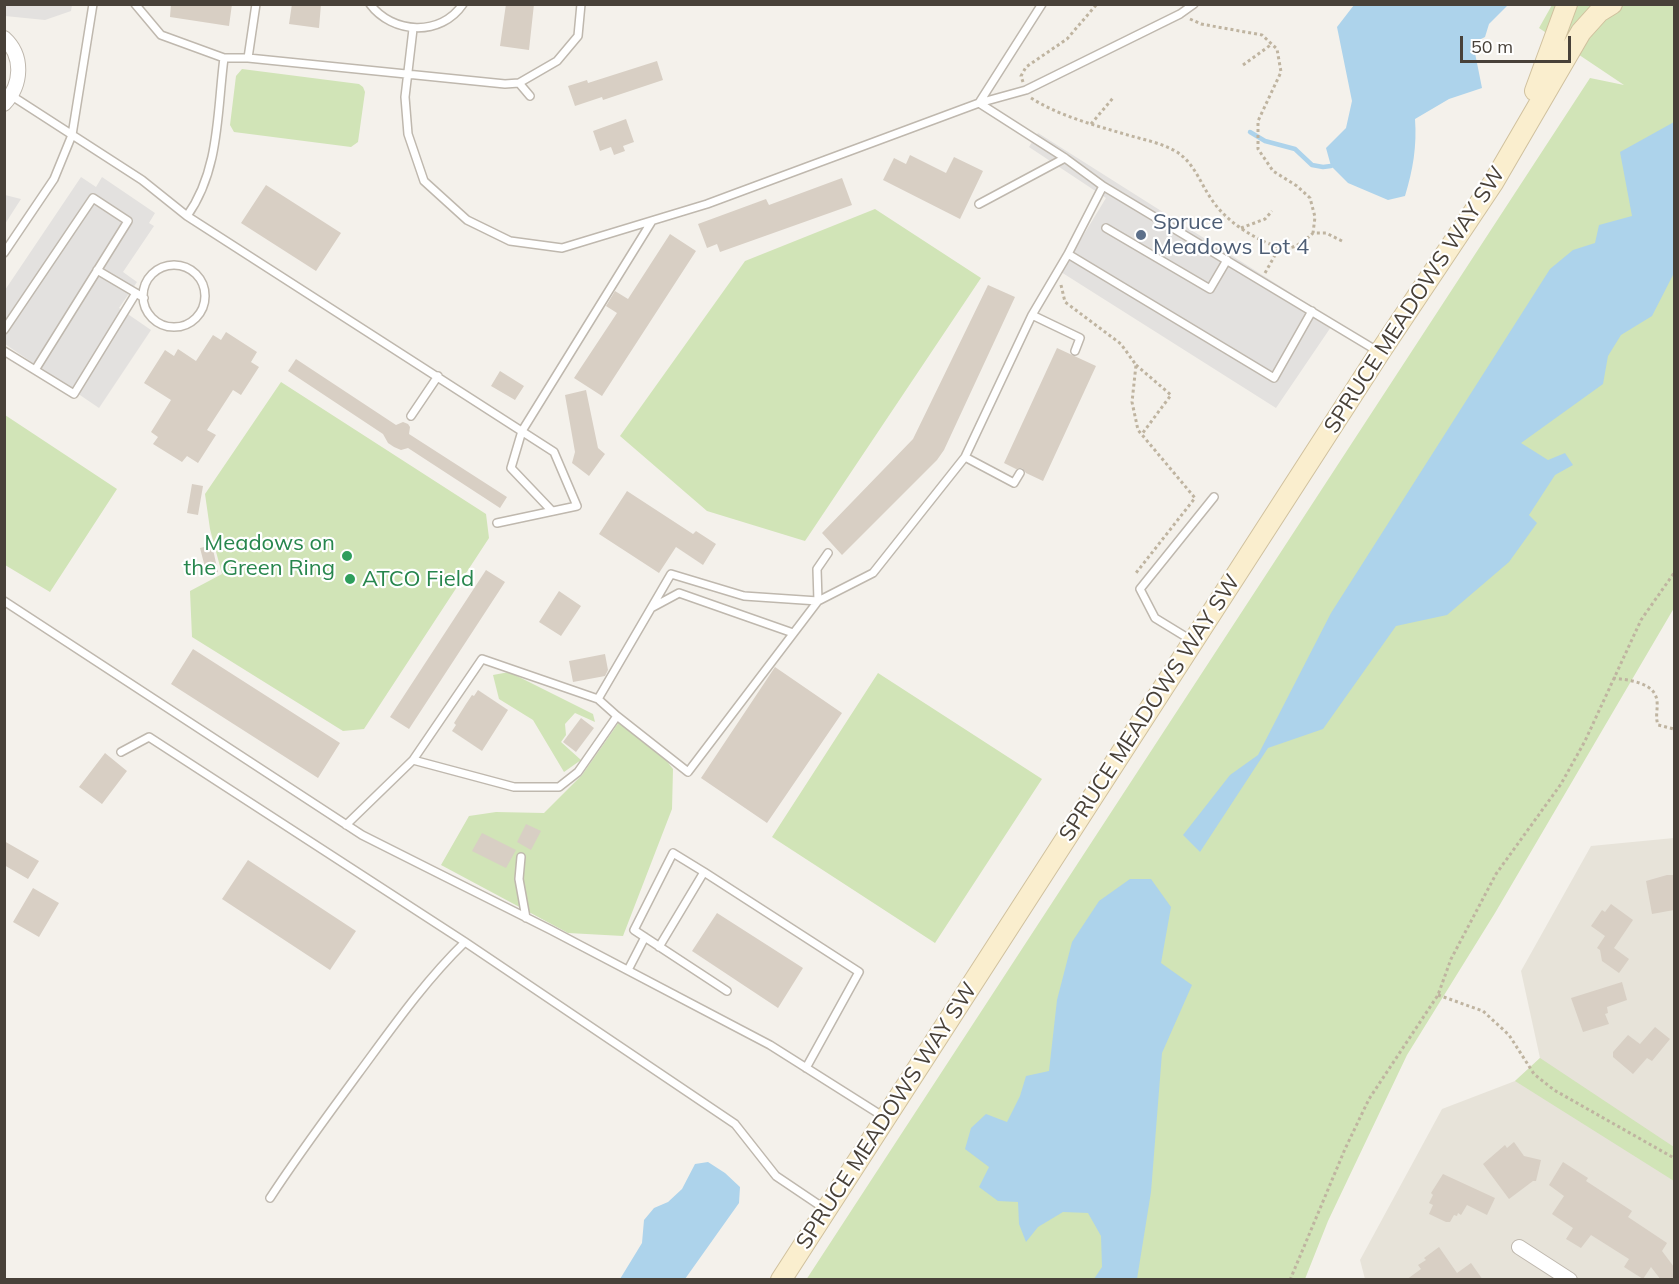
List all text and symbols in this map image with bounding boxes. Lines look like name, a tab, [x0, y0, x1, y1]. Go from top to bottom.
scale bar	[1463, 24, 1574, 62]
text: 50 m	[1471, 35, 1513, 58]
street label: SPRUCE MEADOWS WAY SW	[1319, 162, 1511, 438]
place label: Spruce Meadows Lot 4	[1153, 209, 1309, 260]
marker: Spruce Meadows Lot 4	[1134, 228, 1148, 242]
place label: Meadows on the Green Ring	[184, 530, 335, 582]
marker: Meadows on the Green Ring	[340, 549, 354, 563]
place label: ATCO Field	[362, 566, 474, 592]
street label: SPRUCE MEADOWS WAY SW	[1054, 570, 1246, 846]
marker: ATCO Field	[343, 572, 357, 586]
street label: SPRUCE MEADOWS WAY SW	[791, 978, 983, 1254]

